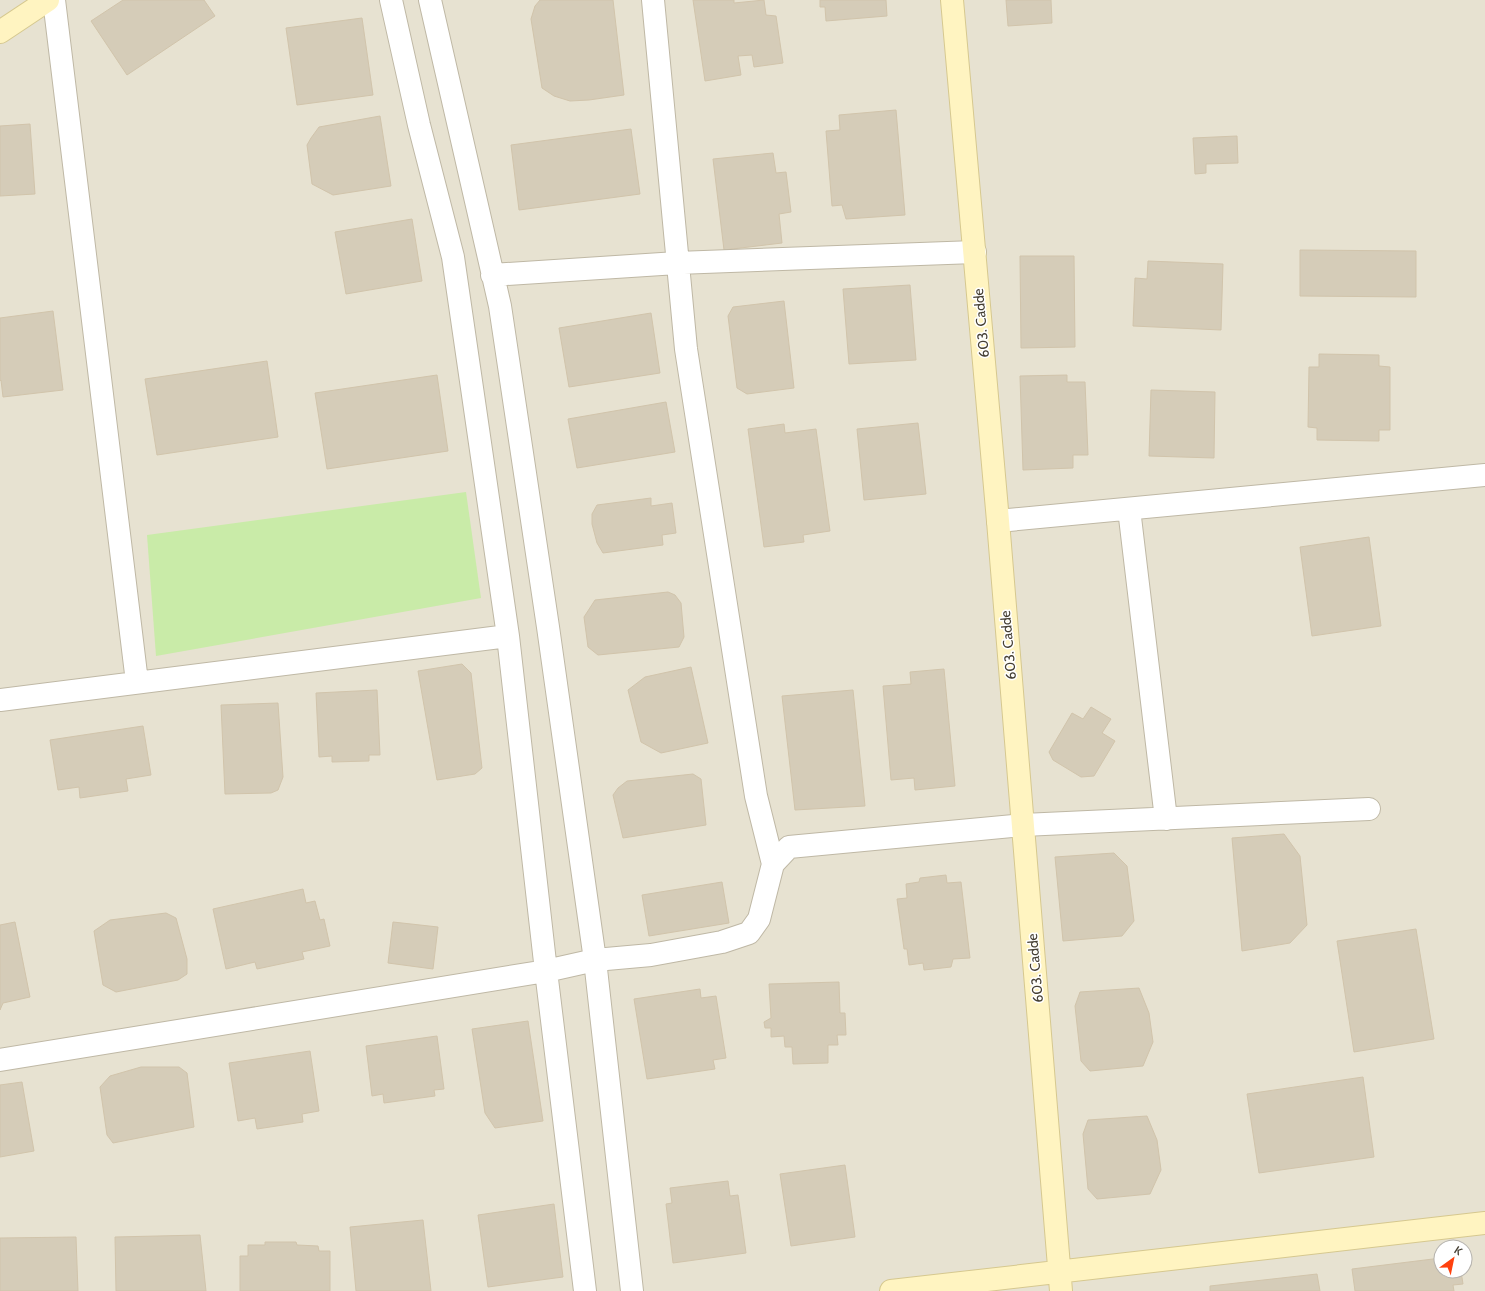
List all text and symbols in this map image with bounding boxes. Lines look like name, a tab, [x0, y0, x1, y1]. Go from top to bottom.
street label: 603. Cadde	[969, 288, 993, 358]
street label: 603. Cadde	[996, 610, 1020, 680]
street label: 603. Cadde	[1023, 933, 1047, 1003]
north arrow	[1433, 1239, 1473, 1279]
text: K	[1452, 1243, 1465, 1258]

